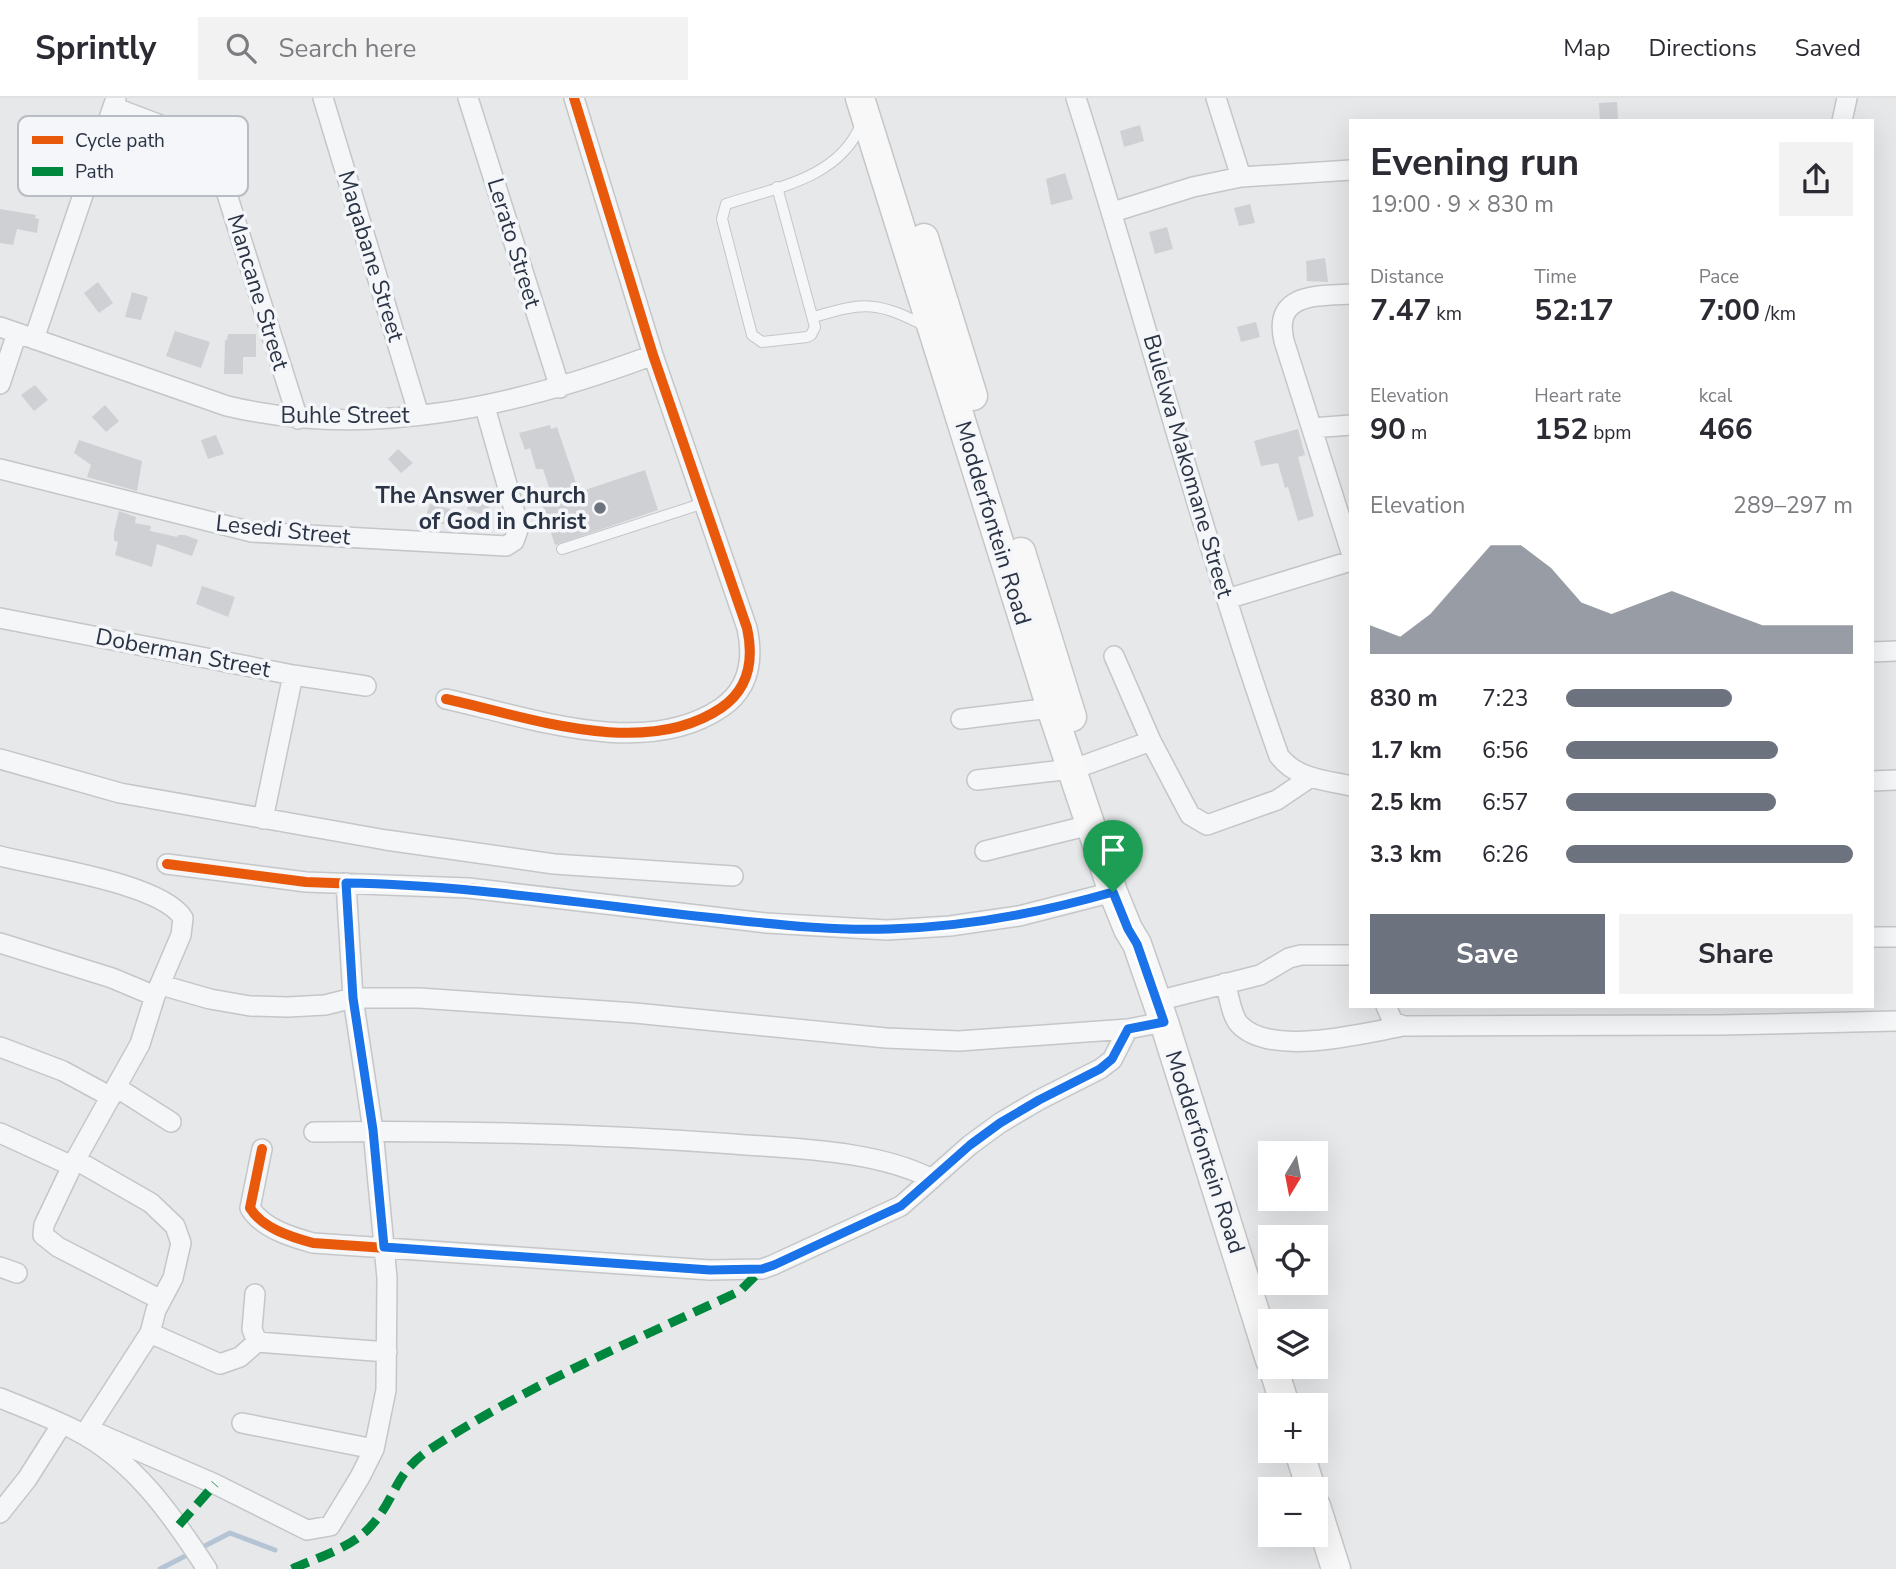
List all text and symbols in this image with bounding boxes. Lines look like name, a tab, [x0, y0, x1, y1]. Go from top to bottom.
search box	[198, 17, 688, 80]
text: Sprintly	[35, 26, 156, 71]
icon: search	[222, 29, 260, 67]
text: Search here	[278, 31, 416, 66]
text: Map	[1563, 32, 1610, 64]
text: Directions	[1648, 32, 1757, 64]
text: Saved	[1795, 32, 1861, 64]
legend	[18, 116, 248, 196]
text: Cycle path	[75, 128, 165, 154]
text: Evening run	[1370, 137, 1579, 188]
button: share	[1779, 142, 1853, 216]
text: Path	[75, 159, 114, 185]
street label: Maqabane Street	[330, 167, 412, 346]
street label: Lerato Street	[480, 174, 549, 313]
text: 19:00 · 9 × 830 m	[1370, 189, 1554, 220]
street label: Mancane Street	[220, 210, 297, 375]
text: Distance	[1370, 264, 1444, 290]
text: Time	[1534, 264, 1577, 290]
text: Pace	[1699, 264, 1739, 290]
text: 7.47	[1370, 290, 1431, 331]
text: 52:17	[1534, 290, 1614, 331]
text: 7:00	[1699, 290, 1760, 331]
text: km	[1431, 301, 1462, 327]
text: /km	[1760, 301, 1796, 327]
street label: Bulelwa Makomane Street	[1135, 331, 1241, 602]
text: Elevation	[1370, 383, 1449, 409]
text: Heart rate	[1534, 383, 1621, 409]
text: kcal	[1699, 383, 1732, 409]
street label: Buhle Street	[280, 400, 411, 431]
text: 90	[1370, 409, 1406, 450]
text: 152	[1534, 409, 1588, 450]
text: 466	[1699, 409, 1753, 450]
street label: Modderfontein Road	[947, 417, 1039, 629]
text: m	[1406, 420, 1427, 446]
text: bpm	[1588, 420, 1632, 446]
place label: The Answer Church of God in Christ	[375, 480, 586, 537]
text: Elevation	[1370, 490, 1465, 521]
text: 289–297 m	[1733, 490, 1853, 521]
marker: The Answer Church of God in Christ	[592, 500, 608, 516]
street label: Lesedi Street	[214, 508, 353, 553]
street label: Doberman Street	[93, 621, 274, 685]
text: 830 m	[1370, 683, 1438, 714]
text: 7:23	[1482, 683, 1529, 714]
text: 1.7 km	[1370, 735, 1442, 766]
text: 6:56	[1482, 735, 1529, 766]
text: 2.5 km	[1370, 787, 1442, 818]
text: 6:57	[1482, 787, 1529, 818]
pin	[1083, 820, 1143, 892]
icon: arrive	[1094, 831, 1132, 869]
text: 3.3 km	[1370, 839, 1442, 870]
text: 6:26	[1482, 839, 1529, 870]
button: Save	[1370, 914, 1605, 994]
button: Share	[1619, 914, 1853, 994]
street label: Modderfontein Road	[1158, 1047, 1252, 1257]
north arrow	[1258, 1141, 1328, 1211]
map controls	[1258, 1141, 1328, 1547]
button: locate	[1258, 1225, 1328, 1295]
button: layers	[1258, 1309, 1328, 1379]
button: +	[1258, 1393, 1328, 1463]
button: −	[1258, 1477, 1328, 1547]

